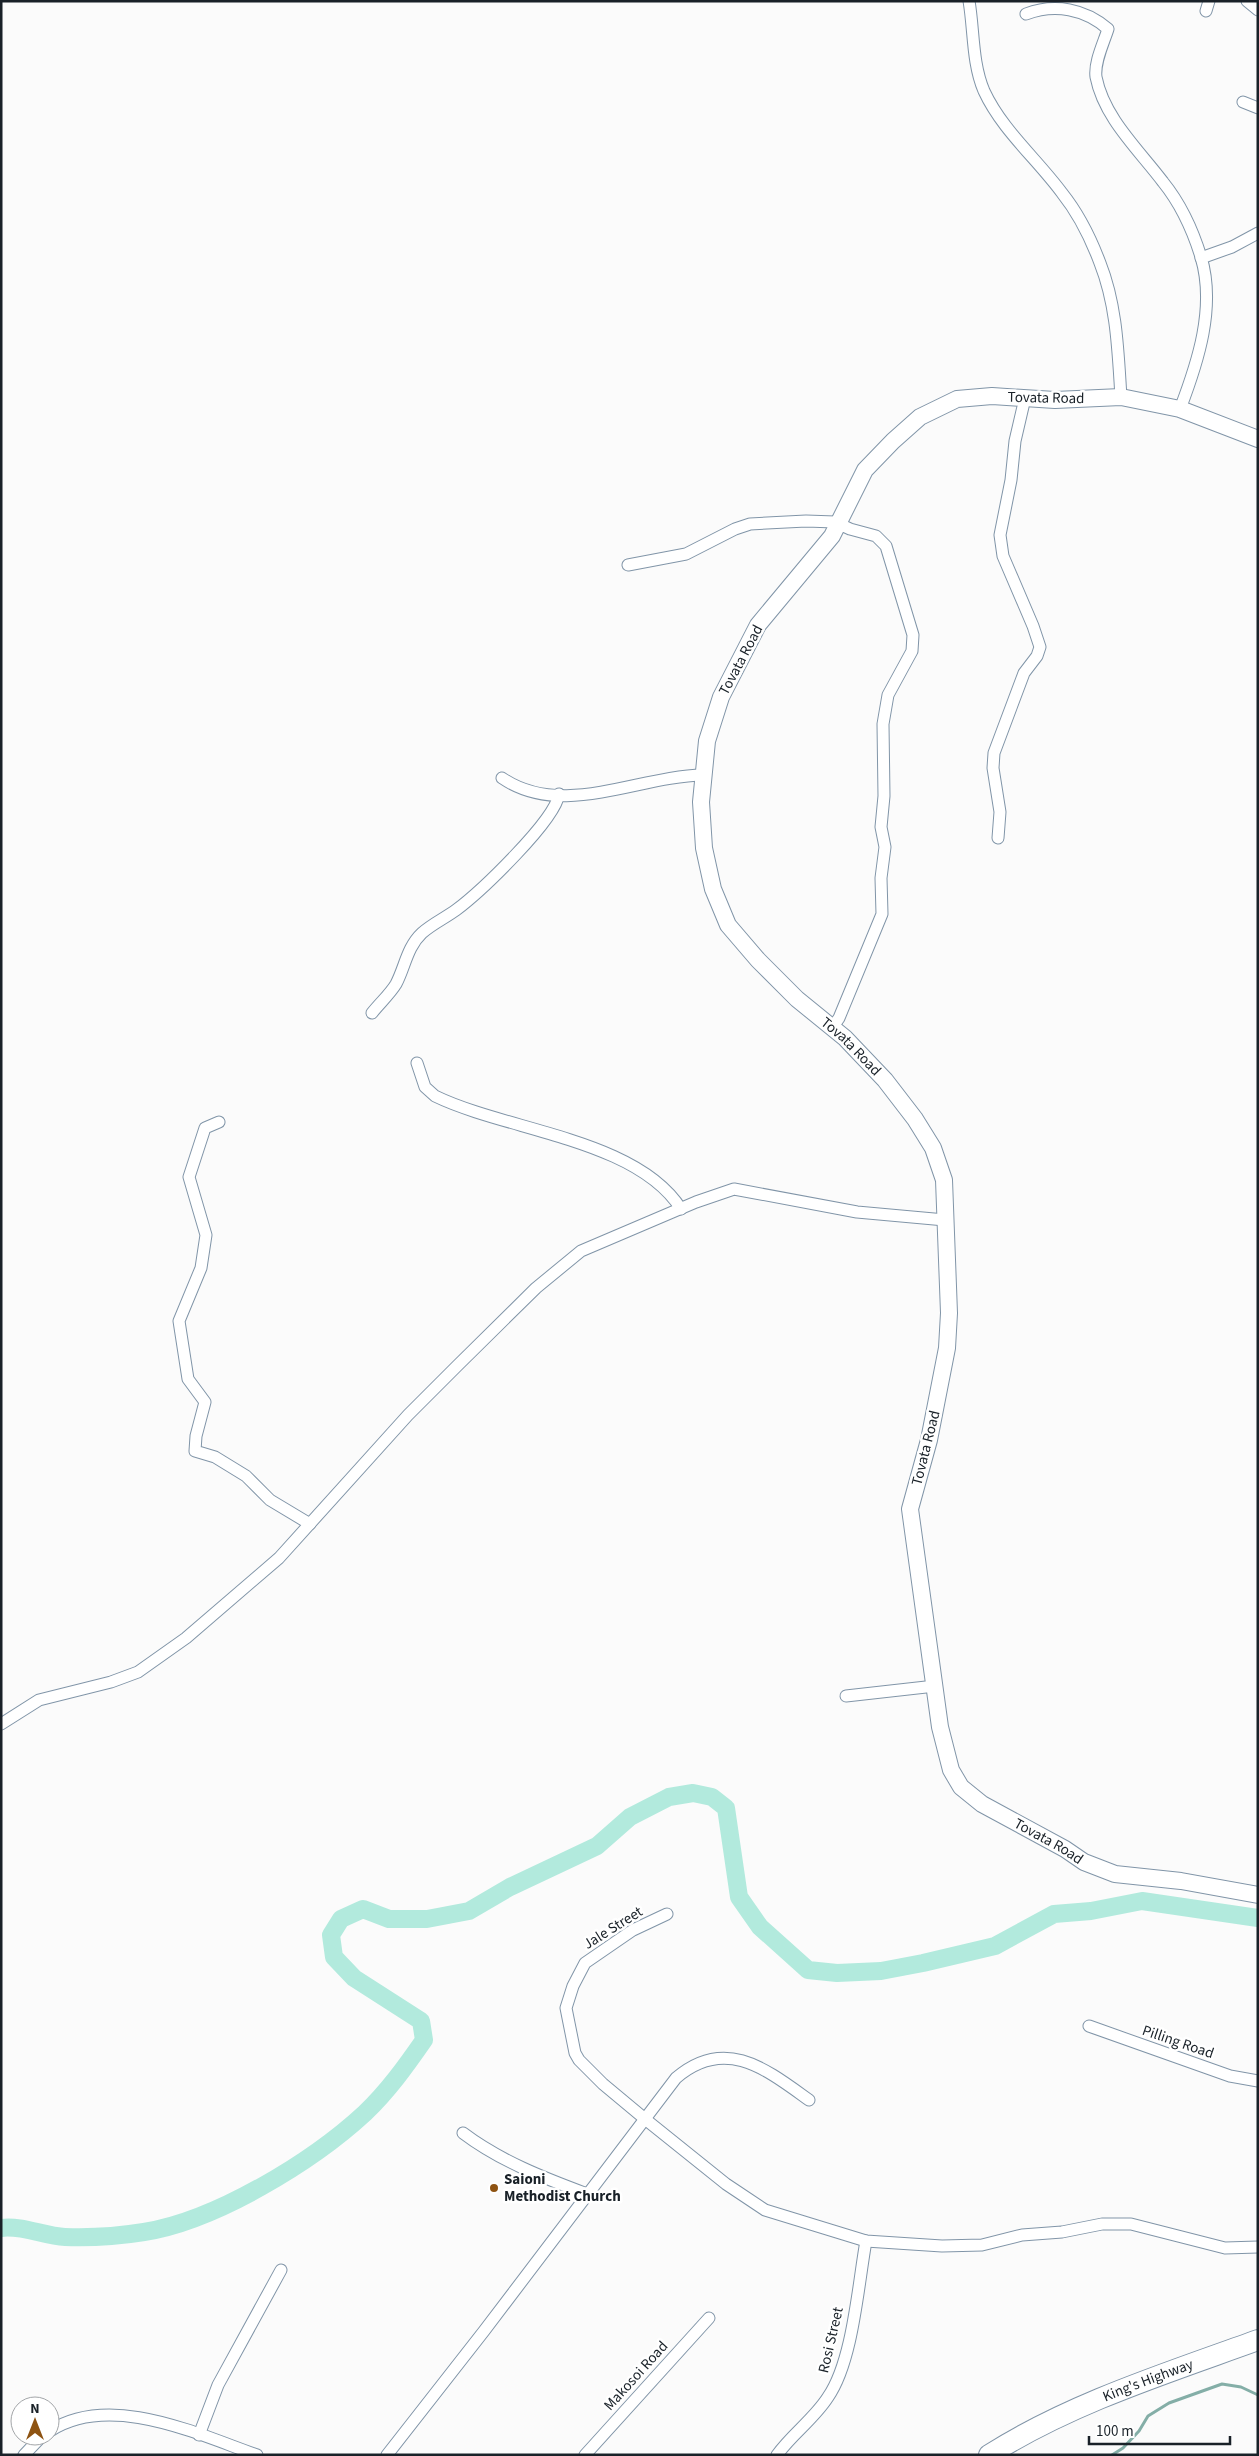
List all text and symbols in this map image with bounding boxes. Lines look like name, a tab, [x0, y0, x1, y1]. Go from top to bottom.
street label: Tovata Road	[1007, 387, 1085, 409]
street label: Tovata Road	[714, 621, 768, 699]
street label: Tovata Road	[816, 1012, 886, 1080]
street label: Tovata Road	[907, 1408, 945, 1488]
street label: Tovata Road	[1010, 1813, 1088, 1869]
street label: Jale Street	[579, 1901, 647, 1955]
street label: Pilling Road	[1139, 2020, 1217, 2064]
place label: Saioni Methodist Church	[504, 2169, 621, 2207]
marker: Saioni Methodist Church	[488, 2182, 500, 2194]
street label: Rosi Street	[813, 2305, 849, 2375]
street label: Makosoi Road	[599, 2337, 673, 2415]
street label: King's Highway	[1099, 2353, 1196, 2407]
north arrow	[10, 2396, 60, 2446]
text: N	[30, 2399, 40, 2419]
scale bar	[1089, 2414, 1230, 2446]
text: 100 m	[1096, 2421, 1134, 2442]

